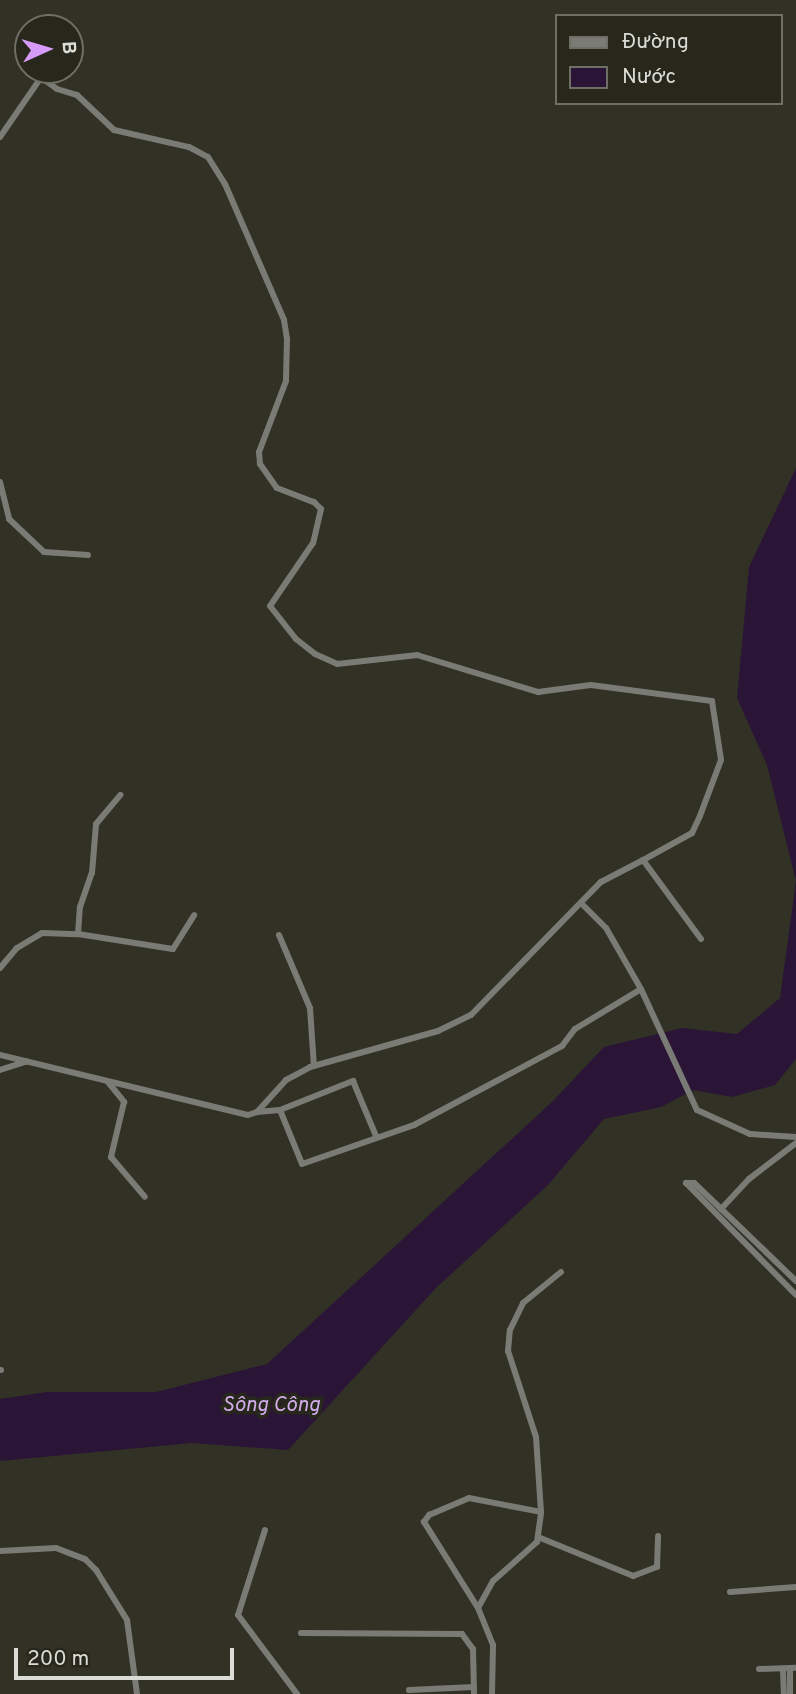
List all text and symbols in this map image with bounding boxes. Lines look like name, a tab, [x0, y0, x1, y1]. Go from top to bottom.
north arrow	[14, 14, 84, 84]
legend	[554, 14, 782, 105]
text: Đường	[622, 29, 689, 56]
text: B	[56, 40, 80, 55]
text: Nước	[622, 64, 676, 91]
water label: Sông Công	[222, 1393, 320, 1419]
scale bar	[18, 1634, 238, 1678]
text: 200 m	[27, 1646, 89, 1673]

